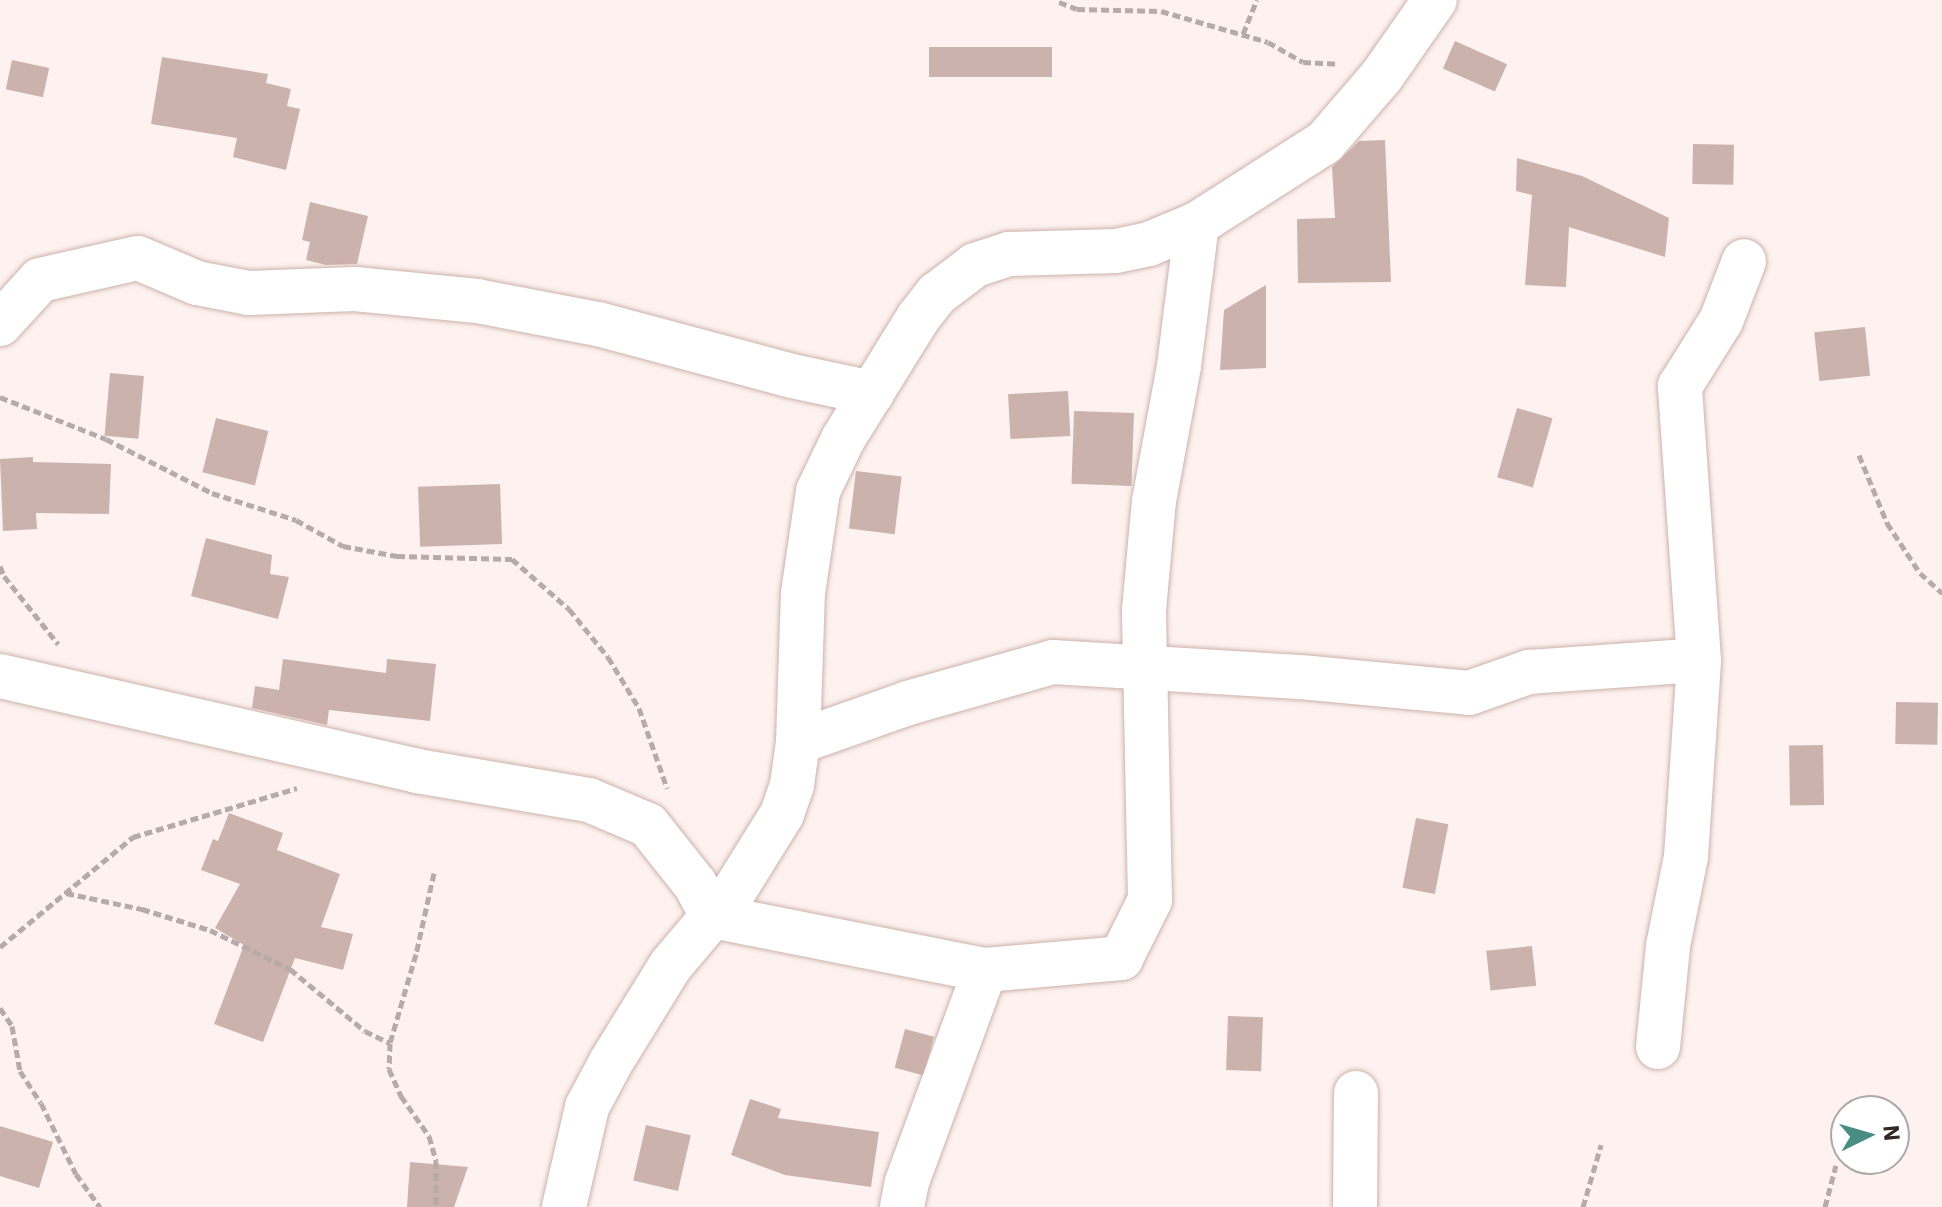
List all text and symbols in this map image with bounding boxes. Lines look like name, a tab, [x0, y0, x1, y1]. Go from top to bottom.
north arrow	[1830, 1095, 1910, 1175]
text: N	[1877, 1124, 1908, 1142]

